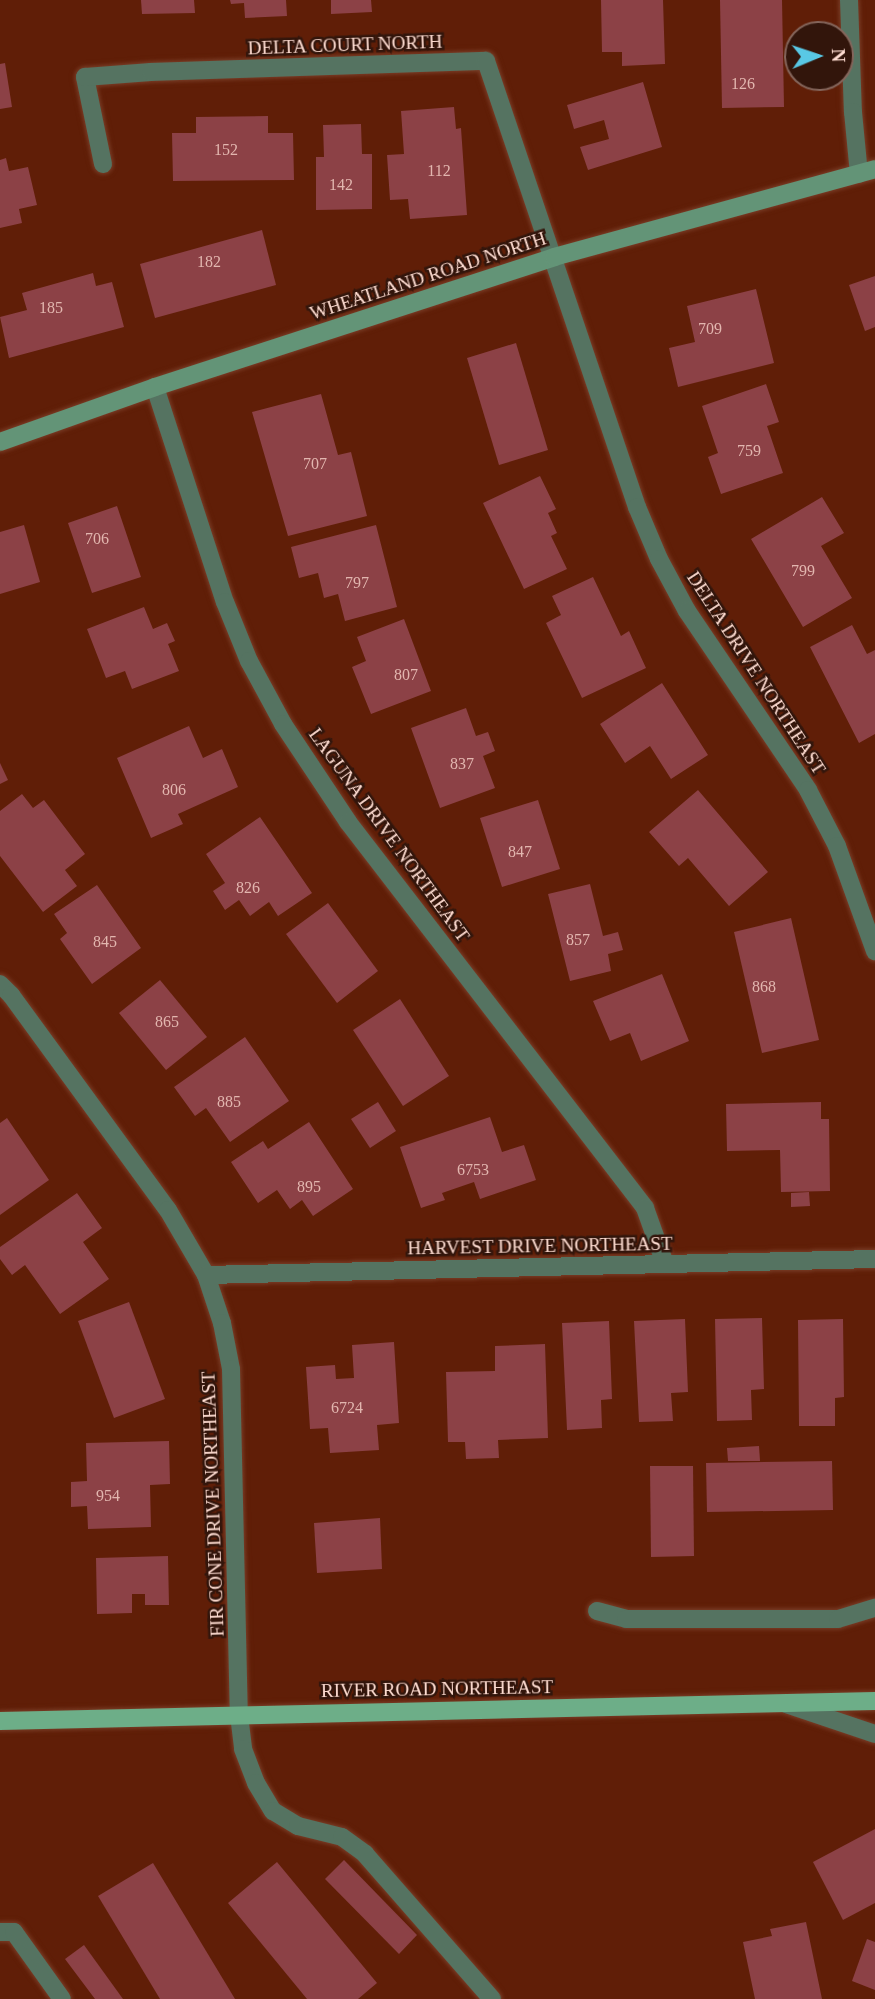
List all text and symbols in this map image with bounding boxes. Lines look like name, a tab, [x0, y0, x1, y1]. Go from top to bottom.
north arrow	[784, 21, 854, 91]
street label: DELTA COURT NORTH	[247, 30, 443, 60]
text: N	[828, 48, 849, 63]
house number: 126	[731, 74, 755, 94]
house number: 152	[214, 140, 238, 160]
house number: 112	[427, 161, 451, 181]
house number: 142	[329, 175, 353, 195]
street label: WHEATLAND ROAD NORTH	[307, 227, 549, 325]
house number: 182	[197, 252, 221, 272]
house number: 185	[39, 298, 63, 318]
house number: 709	[698, 319, 722, 339]
house number: 759	[737, 441, 761, 461]
house number: 707	[303, 454, 327, 474]
house number: 706	[85, 529, 109, 549]
house number: 799	[791, 561, 815, 581]
street label: DELTA DRIVE NORTHEAST	[682, 567, 830, 779]
house number: 797	[345, 573, 369, 593]
house number: 807	[394, 665, 418, 685]
street label: LAGUNA DRIVE NORTHEAST	[303, 723, 475, 947]
house number: 837	[450, 754, 474, 774]
house number: 806	[162, 780, 186, 800]
house number: 847	[508, 842, 532, 862]
house number: 826	[236, 878, 260, 898]
house number: 857	[566, 930, 590, 950]
house number: 845	[93, 932, 117, 952]
house number: 868	[752, 977, 776, 997]
house number: 865	[155, 1012, 179, 1032]
house number: 885	[217, 1092, 241, 1112]
house number: 6753	[457, 1160, 489, 1180]
house number: 895	[297, 1177, 321, 1197]
street label: HARVEST DRIVE NORTHEAST	[407, 1232, 673, 1260]
street label: FIR CONE DRIVE NORTHEAST	[197, 1371, 229, 1637]
house number: 6724	[331, 1398, 363, 1418]
house number: 954	[96, 1486, 120, 1506]
street label: RIVER ROAD NORTHEAST	[321, 1676, 553, 1702]

